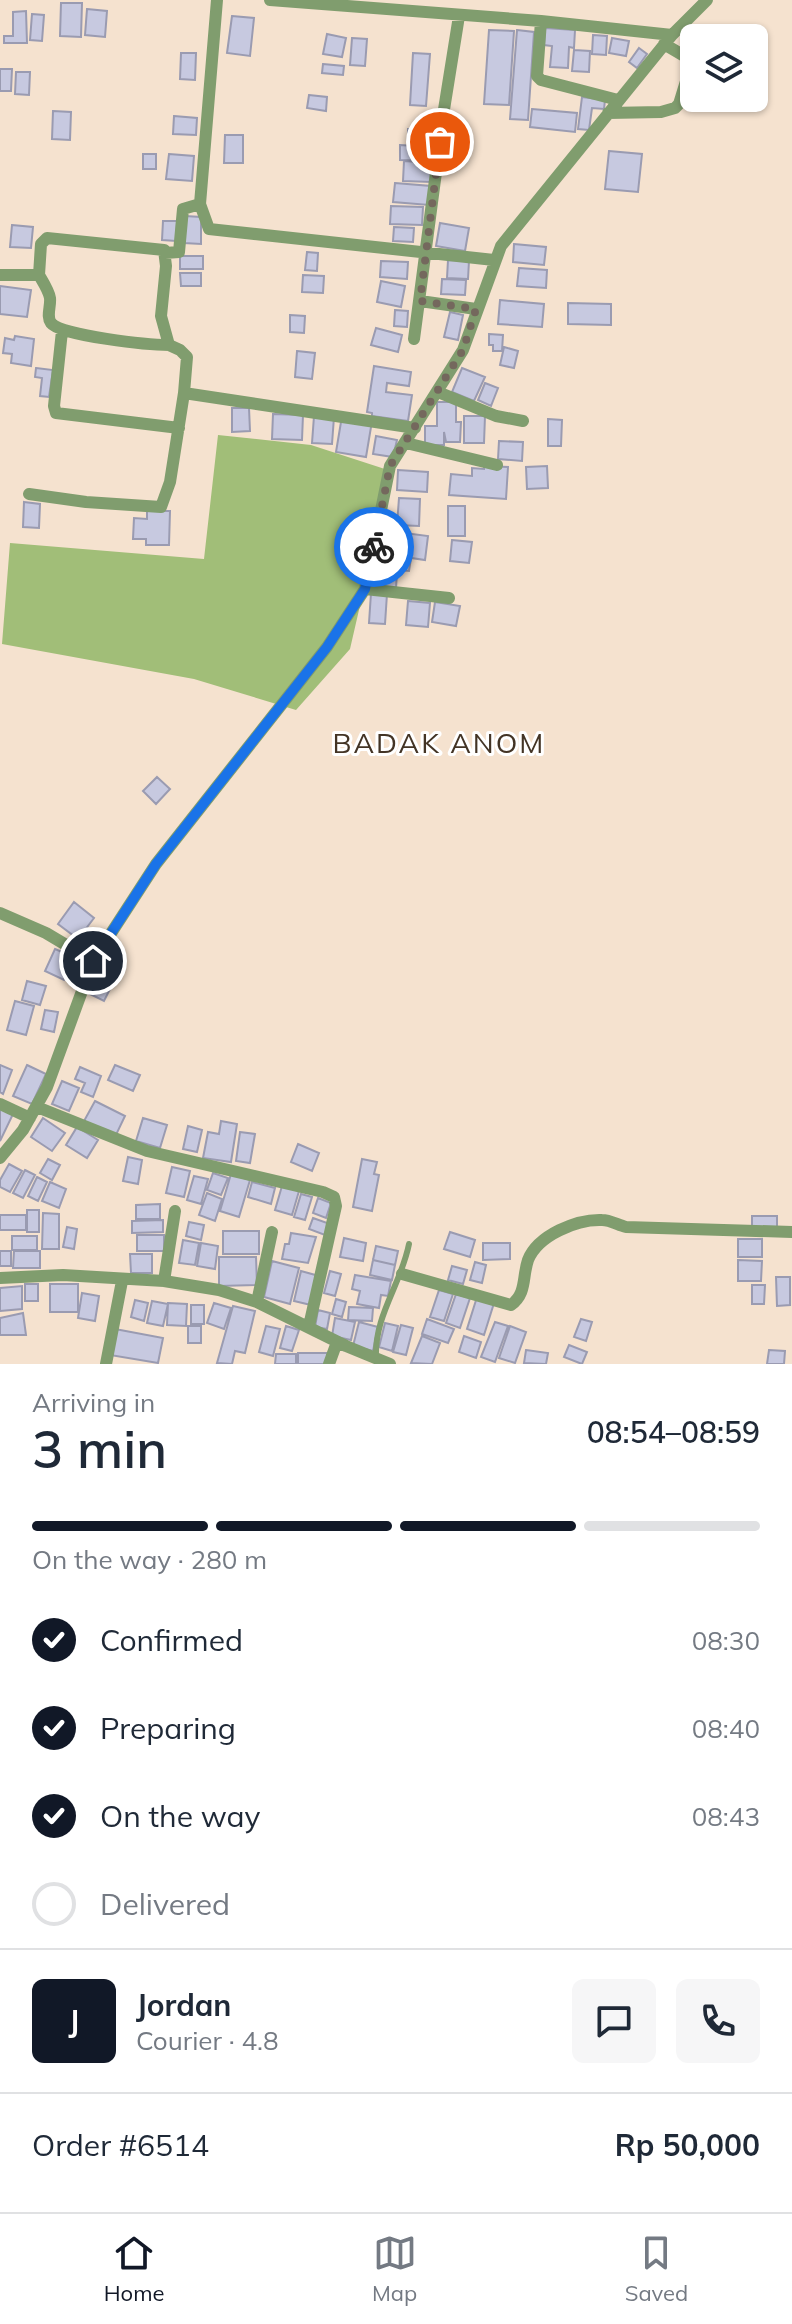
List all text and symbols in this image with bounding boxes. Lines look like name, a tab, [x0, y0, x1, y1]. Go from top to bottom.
map controls	[680, 24, 768, 112]
button: layers	[680, 24, 768, 112]
pin	[406, 108, 474, 176]
icon: bag	[418, 120, 462, 164]
courier	[334, 507, 414, 587]
icon: bike	[352, 525, 396, 569]
district label: BADAK ANOM	[333, 725, 545, 760]
pin	[59, 927, 127, 995]
icon: home	[71, 939, 115, 983]
text: Arriving in	[32, 1386, 155, 1419]
text: 08:54–08:59	[587, 1413, 760, 1451]
text: 3 min	[32, 1416, 167, 1481]
text: On the way · 280 m	[32, 1543, 267, 1576]
icon: check	[32, 1618, 76, 1662]
text: Confirmed	[100, 1621, 243, 1659]
text: 08:30	[692, 1624, 760, 1657]
icon: check	[32, 1706, 76, 1750]
text: Preparing	[100, 1709, 236, 1747]
text: 08:40	[692, 1712, 760, 1745]
icon: check	[32, 1794, 76, 1838]
text: On the way	[100, 1797, 260, 1835]
text: 08:43	[692, 1800, 760, 1833]
text: Delivered	[100, 1885, 230, 1923]
button: chat	[572, 1979, 656, 2063]
button: phone	[676, 1979, 760, 2063]
text: Jordan	[136, 1986, 231, 2024]
text: J	[69, 2002, 79, 2040]
text: Courier · 4.8	[136, 2024, 279, 2057]
text: Order #6514	[32, 2126, 209, 2164]
text: Rp 50,000	[615, 2126, 760, 2164]
tab: Home	[104, 2231, 164, 2307]
tab: Map	[372, 2231, 417, 2307]
tab: Saved	[625, 2231, 688, 2307]

